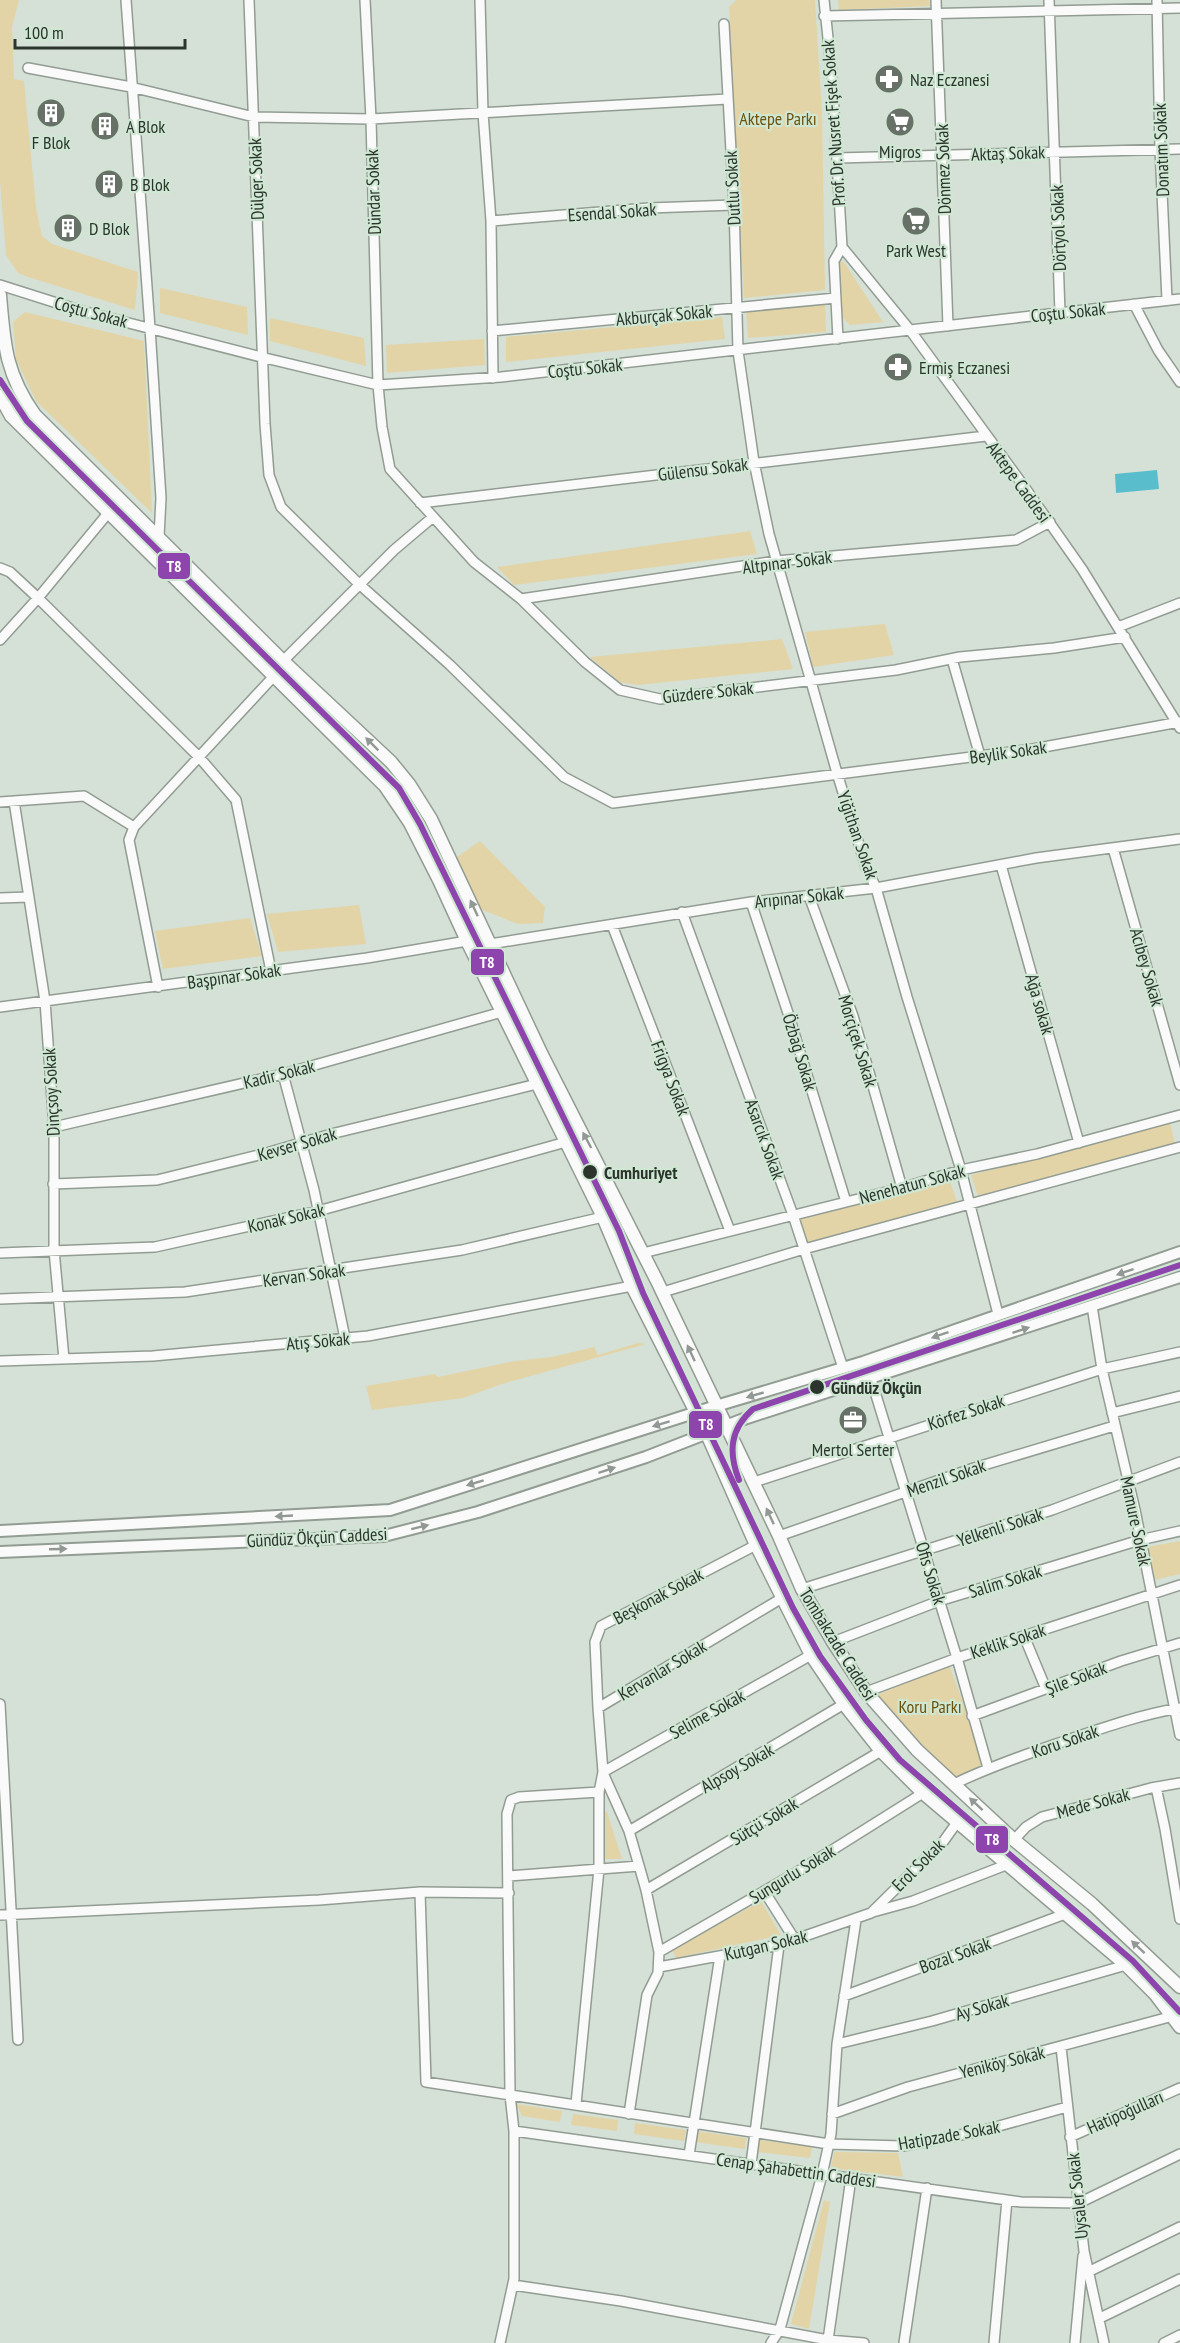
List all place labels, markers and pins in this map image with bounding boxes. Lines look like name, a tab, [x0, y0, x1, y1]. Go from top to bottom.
pharmacy icon: Naz Eczanesi	[873, 63, 905, 95]
place label: Naz Eczanesi	[910, 68, 990, 91]
building icon: F Blok	[35, 97, 67, 129]
supermarket icon: Migros	[884, 106, 916, 138]
building icon: A Blok	[89, 110, 121, 142]
place label: A Blok	[126, 115, 165, 138]
place label: F Blok	[32, 131, 70, 154]
place label: Migros	[879, 140, 921, 163]
building icon: B Blok	[93, 168, 125, 200]
place label: B Blok	[130, 173, 170, 196]
supermarket icon: Park West	[900, 205, 932, 237]
building icon: D Blok	[52, 212, 84, 244]
place label: D Blok	[89, 217, 130, 240]
place label: Park West	[886, 239, 946, 262]
pharmacy icon: Ermiş Eczanesi	[882, 351, 914, 383]
place label: Ermiş Eczanesi	[919, 356, 1010, 379]
place label: Cumhuriyet	[604, 1161, 678, 1184]
marker: Cumhuriyet	[581, 1163, 599, 1181]
place label: Gündüz Ökçün	[831, 1376, 922, 1399]
marker: Gündüz Ökçün	[808, 1378, 826, 1396]
office icon: Mertol Serter	[837, 1404, 869, 1436]
place label: Mertol Serter	[812, 1438, 894, 1461]

